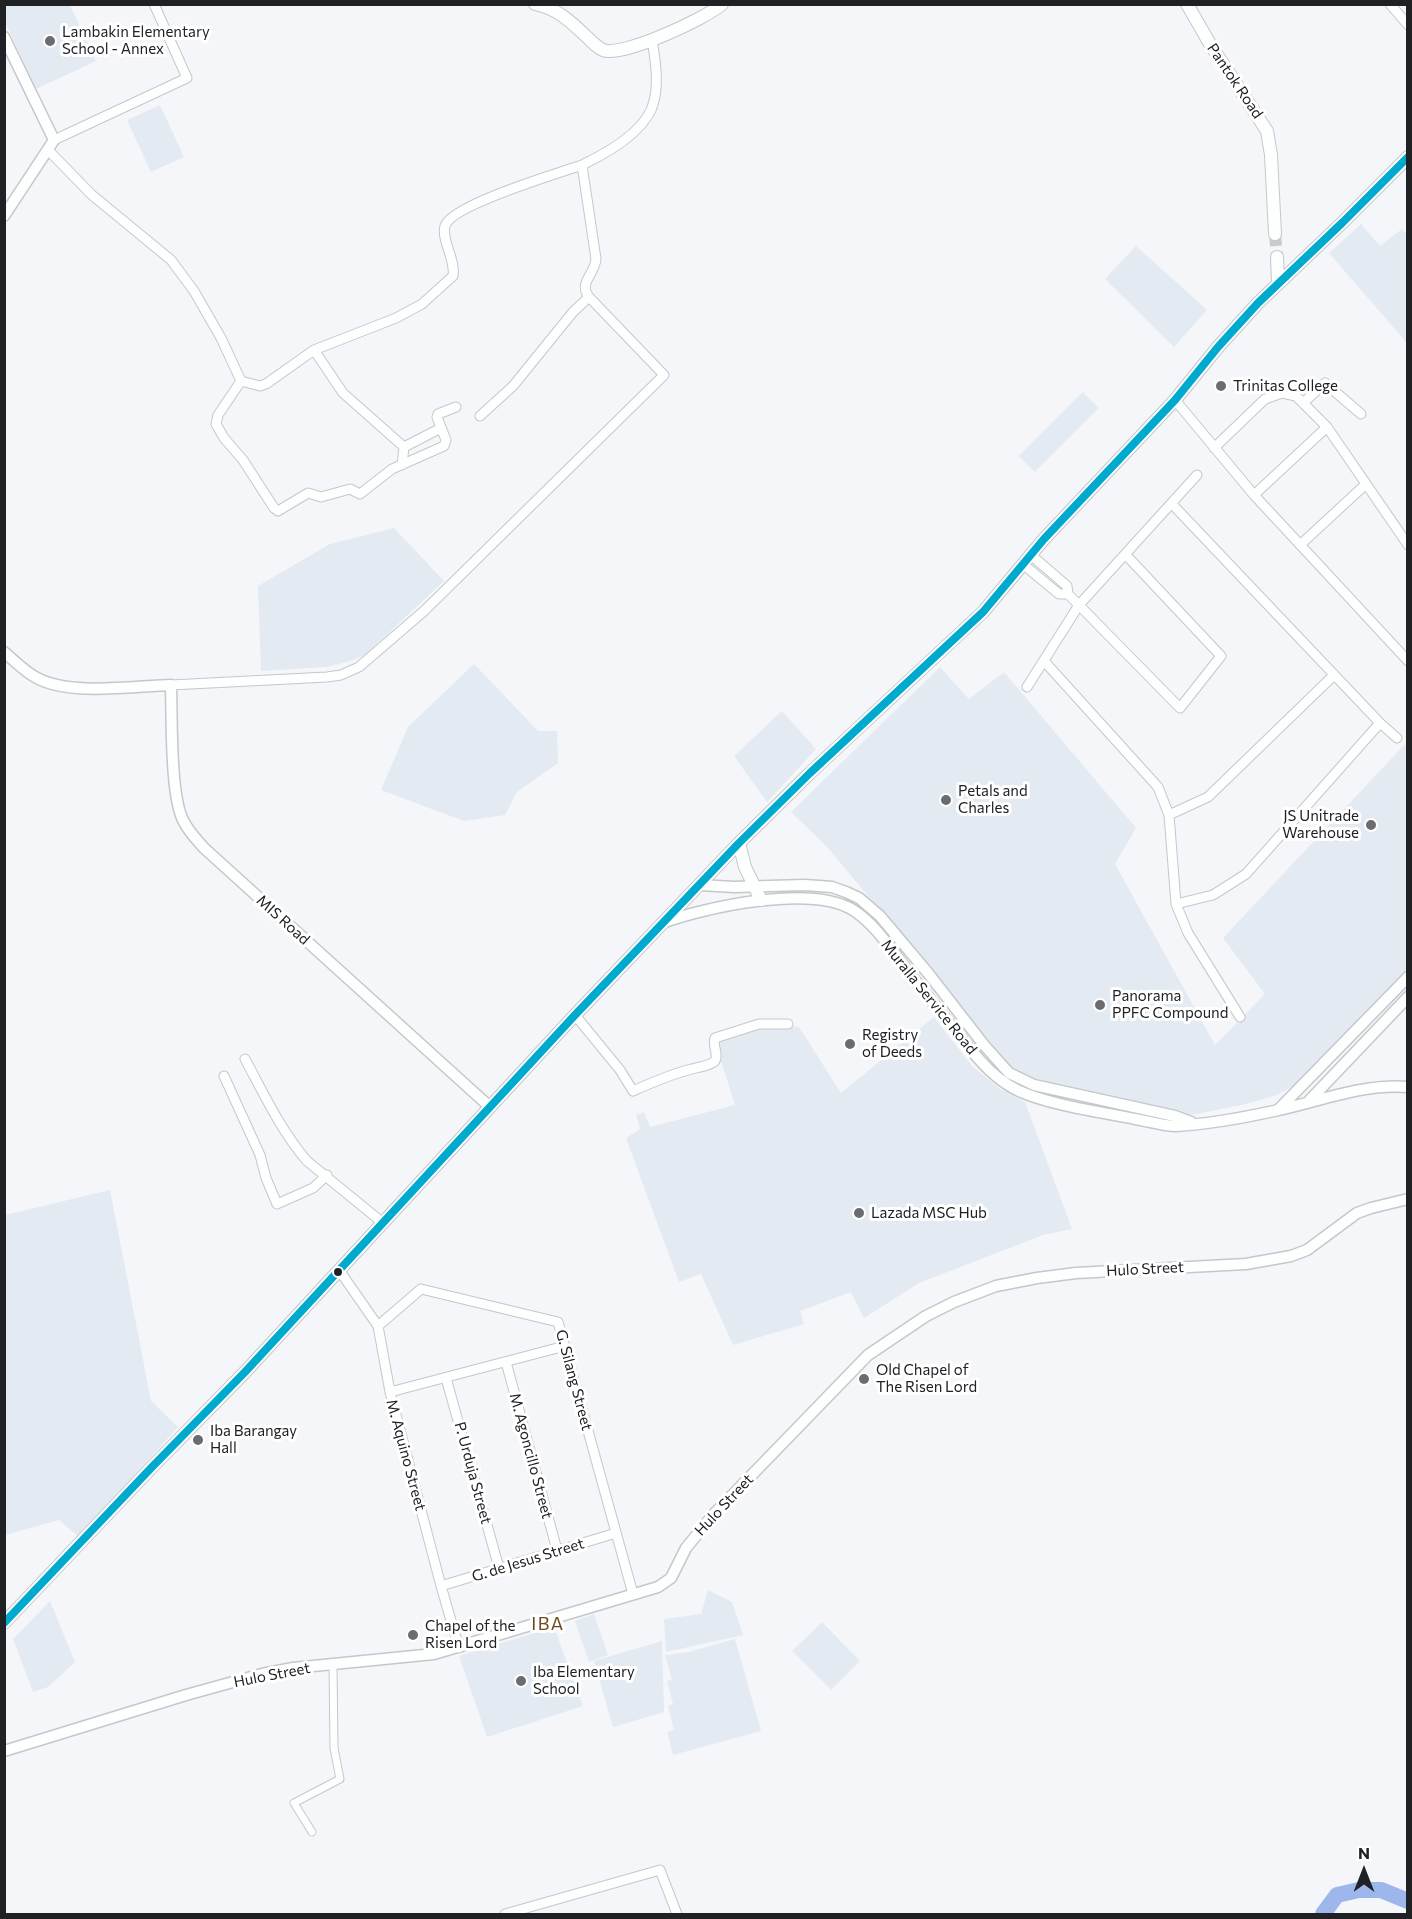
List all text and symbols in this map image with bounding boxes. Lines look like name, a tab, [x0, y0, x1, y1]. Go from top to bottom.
place label: Lambakin Elementary School - Annex	[62, 23, 210, 58]
marker: Lambakin Elementary School - Annex	[43, 34, 57, 48]
street label: Pantok Road	[1203, 40, 1267, 122]
place label: Trinitas College	[1233, 377, 1338, 395]
marker: Trinitas College	[1214, 379, 1228, 393]
place label: Petals and Charles	[958, 782, 1028, 817]
marker: Petals and Charles	[939, 793, 953, 807]
place label: JS Unitrade Warehouse	[1282, 807, 1359, 842]
marker: JS Unitrade Warehouse	[1364, 818, 1378, 832]
street label: MIS Road	[253, 891, 313, 949]
street label: Muralla Service Road	[877, 936, 981, 1058]
place label: Panorama PPFC Compound	[1112, 987, 1228, 1022]
marker: Panorama PPFC Compound	[1093, 998, 1107, 1012]
place label: Registry of Deeds	[862, 1026, 922, 1061]
marker: Registry of Deeds	[843, 1037, 857, 1051]
place label: Lazada MSC Hub	[871, 1204, 987, 1222]
marker: Lazada MSC Hub	[852, 1206, 866, 1220]
street label: Hulo Street	[1106, 1258, 1184, 1280]
unlabelled marker	[332, 1266, 344, 1278]
street label: G. Silang Street	[552, 1328, 596, 1432]
place label: Old Chapel of The Risen Lord	[876, 1361, 977, 1396]
marker: Old Chapel of The Risen Lord	[857, 1372, 871, 1386]
street label: M. Agoncillo Street	[506, 1391, 556, 1521]
street label: M. Aquino Street	[382, 1397, 430, 1513]
street label: P. Urduja Street	[451, 1420, 495, 1526]
place label: Iba Barangay Hall	[210, 1422, 297, 1457]
marker: Iba Barangay Hall	[191, 1433, 205, 1447]
street label: Hulo Street	[691, 1470, 757, 1540]
street label: G. de Jesus Street	[470, 1534, 586, 1586]
district label: IBA	[531, 1613, 565, 1635]
place label: Chapel of the Risen Lord	[425, 1617, 515, 1652]
marker: Chapel of the Risen Lord	[406, 1628, 420, 1642]
street label: Hulo Street	[232, 1659, 312, 1691]
place label: Iba Elementary School	[533, 1663, 635, 1698]
marker: Iba Elementary School	[514, 1674, 528, 1688]
north arrow	[1334, 1841, 1394, 1901]
text: N	[1358, 1843, 1370, 1862]

